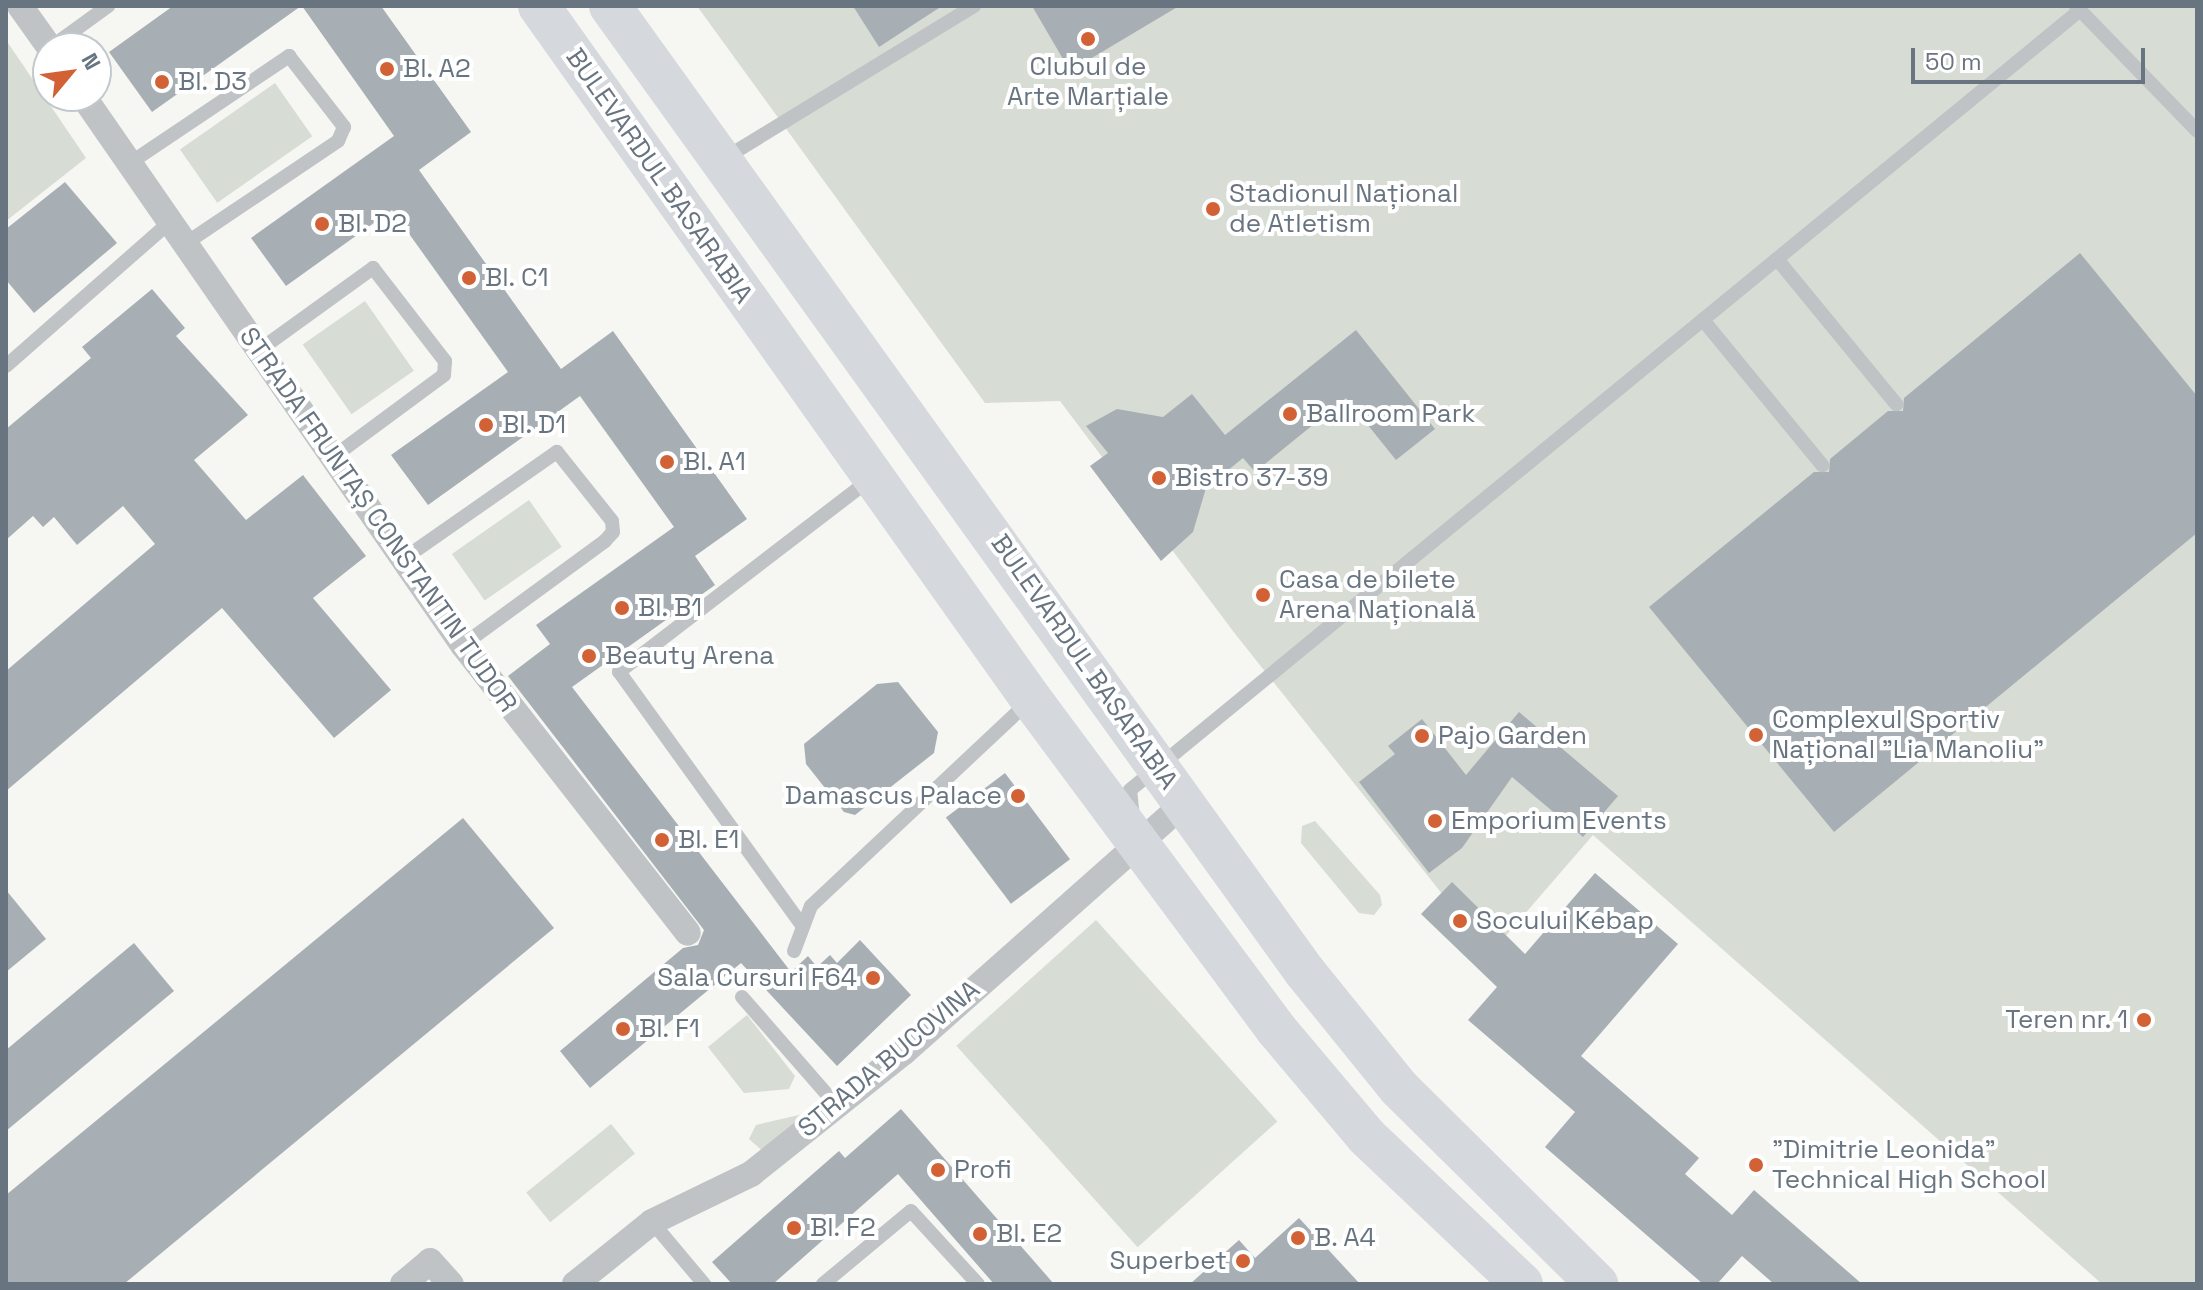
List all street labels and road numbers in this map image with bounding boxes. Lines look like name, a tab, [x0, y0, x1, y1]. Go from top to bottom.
street label: BULEVARDUL BASARABIA	[559, 42, 759, 310]
street label: STRADA FRUNTAȘ CONSTANTIN TUDOR	[232, 321, 524, 719]
street label: BULEVARDUL BASARABIA	[984, 528, 1184, 796]
street label: STRADA BUCOVINA	[792, 974, 986, 1144]

